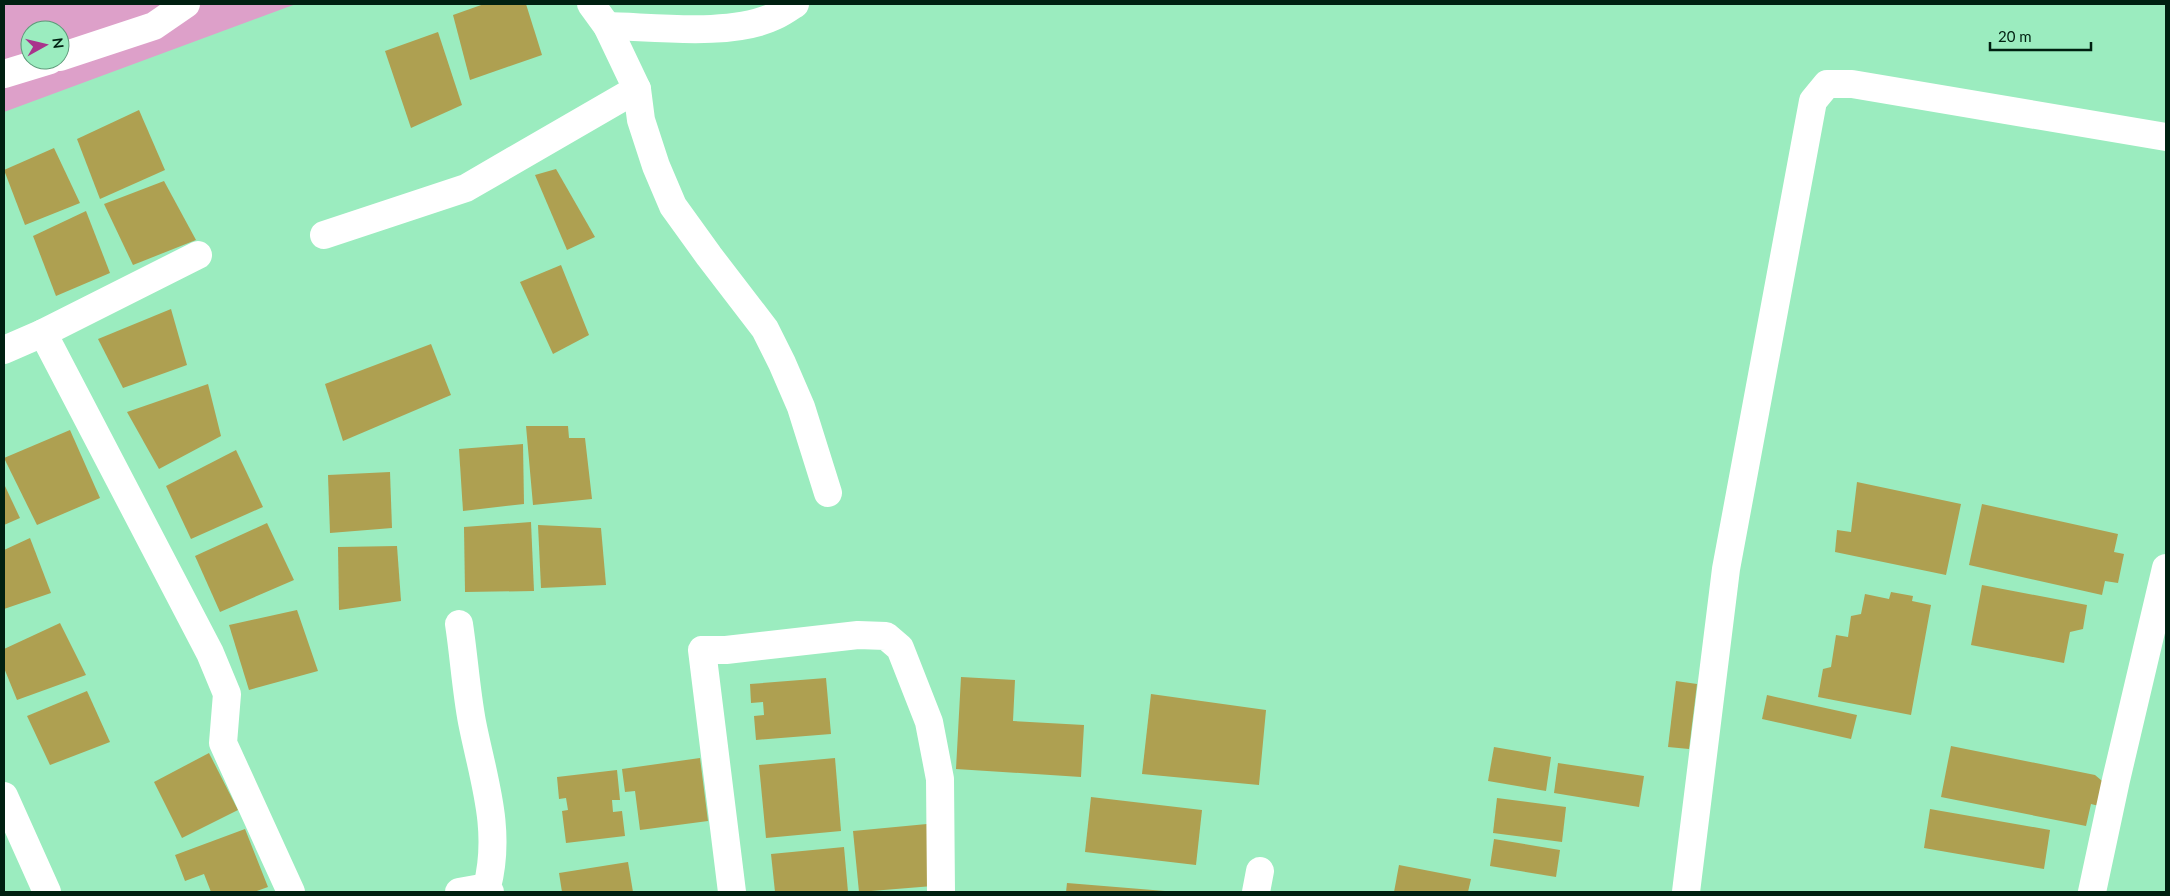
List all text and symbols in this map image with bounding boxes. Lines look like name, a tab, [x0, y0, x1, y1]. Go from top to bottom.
north arrow	[20, 20, 70, 70]
scale bar	[1990, 20, 2091, 52]
text: 20 m	[1998, 27, 2032, 45]
text: N	[49, 37, 68, 50]

